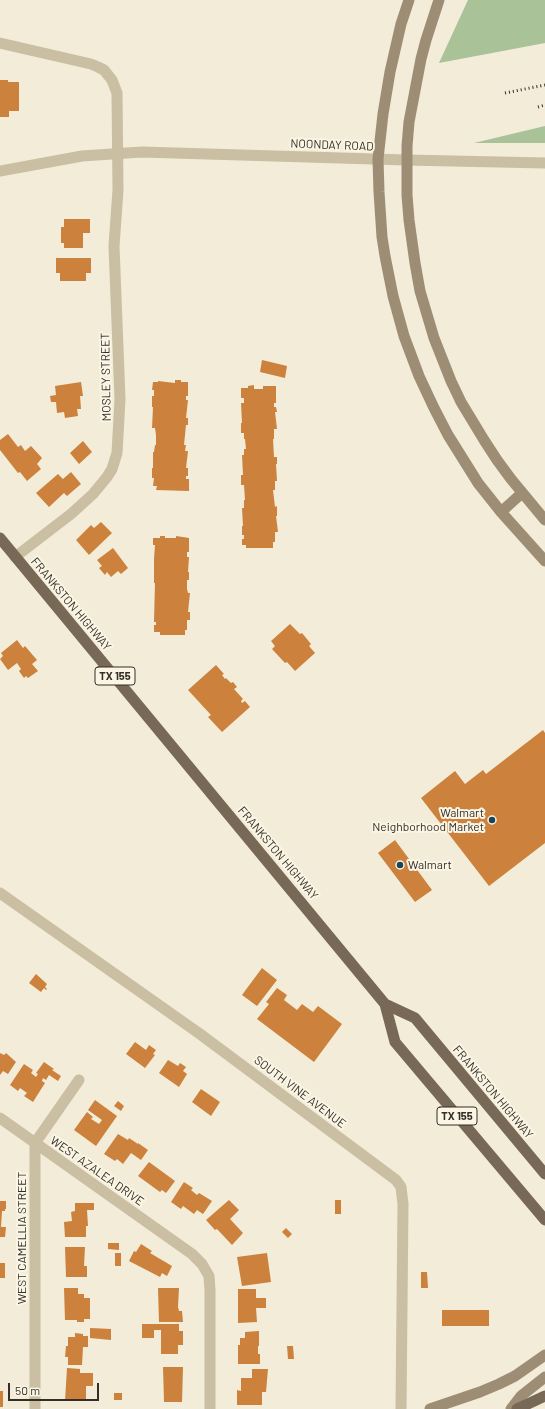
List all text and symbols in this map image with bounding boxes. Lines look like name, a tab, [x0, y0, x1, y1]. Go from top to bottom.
street label: NOONDAY ROAD	[290, 136, 374, 154]
street label: MOSLEY STREET	[98, 333, 114, 421]
street label: FRANKSTON HIGHWAY	[28, 555, 114, 653]
road number: TX 155	[95, 667, 135, 685]
street label: FRANKSTON HIGHWAY	[235, 804, 321, 902]
place label: Walmart Neighborhood Market	[372, 806, 484, 834]
marker: Walmart Neighborhood Market	[487, 815, 497, 825]
place label: Walmart	[408, 858, 452, 872]
marker: Walmart	[395, 860, 405, 870]
street label: FRANKSTON HIGHWAY	[450, 1043, 536, 1141]
street label: SOUTH VINE AVENUE	[251, 1053, 349, 1131]
road number: TX 155	[437, 1107, 477, 1125]
street label: WEST AZALEA DRIVE	[47, 1133, 147, 1209]
street label: WEST CAMELLIA STREET	[15, 1172, 29, 1304]
scale bar	[10, 1375, 101, 1401]
text: 50 m	[15, 1383, 40, 1397]

